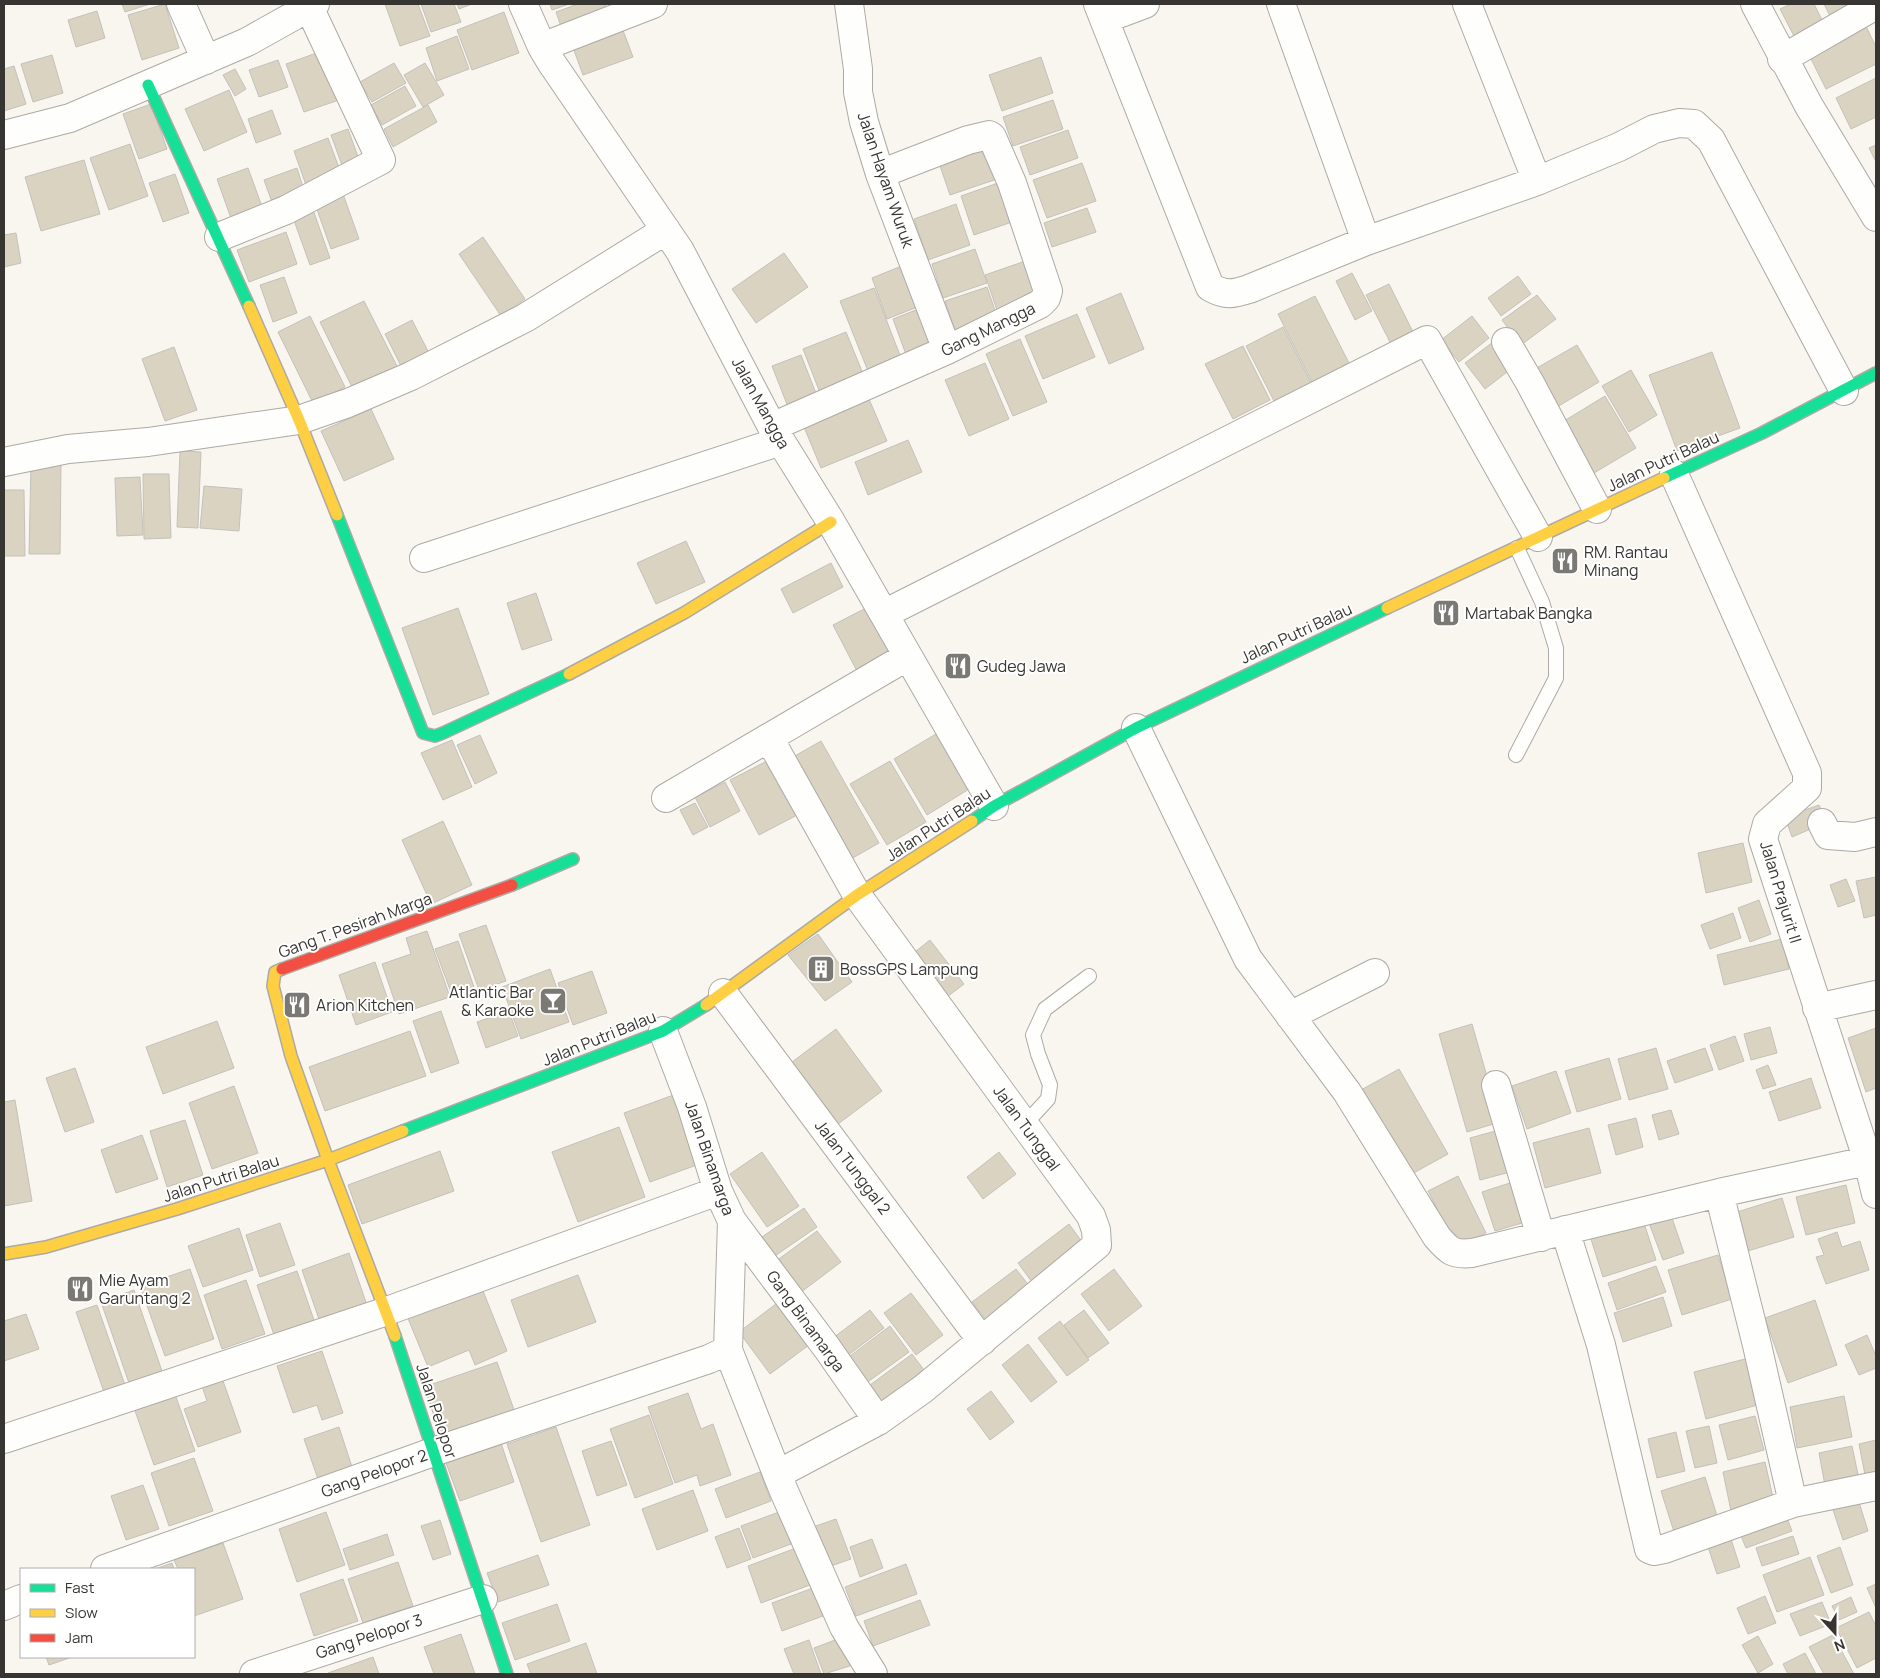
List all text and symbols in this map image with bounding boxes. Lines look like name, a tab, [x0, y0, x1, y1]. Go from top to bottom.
street label: Jalan Hayam Wuruk	[852, 109, 920, 252]
street label: Gang Mangga	[937, 297, 1039, 361]
street label: Jalan Mangga	[727, 353, 795, 453]
street label: Jalan Putri Balau	[1604, 426, 1722, 496]
place label: RM. Rantau Minang	[1584, 541, 1668, 581]
restaurant icon: RM. Rantau Minang	[1550, 546, 1580, 576]
street label: Jalan Putri Balau	[1237, 598, 1355, 668]
restaurant icon: Martabak Bangka	[1431, 598, 1461, 628]
place label: Martabak Bangka	[1465, 602, 1592, 624]
restaurant icon: Gudeg Jawa	[943, 651, 973, 681]
place label: Gudeg Jawa	[977, 655, 1066, 677]
street label: Jalan Putri Balau	[881, 782, 995, 866]
street label: Jalan Prajurit II	[1755, 838, 1807, 946]
street label: Gang T. Pesirah Marga	[275, 887, 435, 963]
building icon: BossGPS Lampung	[806, 954, 836, 984]
place label: BossGPS Lampung	[840, 958, 979, 980]
place label: Atlantic Bar & Karaoke	[449, 981, 534, 1021]
bar icon: Atlantic Bar & Karaoke	[538, 986, 568, 1016]
restaurant icon: Arion Kitchen	[282, 990, 312, 1020]
place label: Arion Kitchen	[316, 994, 414, 1016]
street label: Jalan Putri Balau	[539, 1005, 659, 1071]
street label: Jalan Tunggal	[988, 1081, 1066, 1175]
street label: Jalan Binamarga	[680, 1098, 740, 1218]
street label: Jalan Tunggal 2	[810, 1115, 896, 1219]
street label: Jalan Putri Balau	[160, 1149, 282, 1207]
street label: Gang Binamarga	[762, 1266, 850, 1376]
place label: Mie Ayam Garuntang 2	[99, 1269, 191, 1309]
restaurant icon: Mie Ayam Garuntang 2	[65, 1274, 95, 1304]
street label: Jalan Pelopor	[411, 1361, 463, 1461]
street label: Gang Pelopor 2	[318, 1444, 430, 1502]
legend	[20, 1568, 195, 1658]
text: Fast	[65, 1577, 94, 1598]
text: Slow	[65, 1602, 98, 1623]
street label: Gang Pelopor 3	[313, 1608, 425, 1664]
north arrow	[1810, 1608, 1860, 1658]
text: Jam	[65, 1627, 93, 1648]
text: N	[1832, 1635, 1848, 1656]

